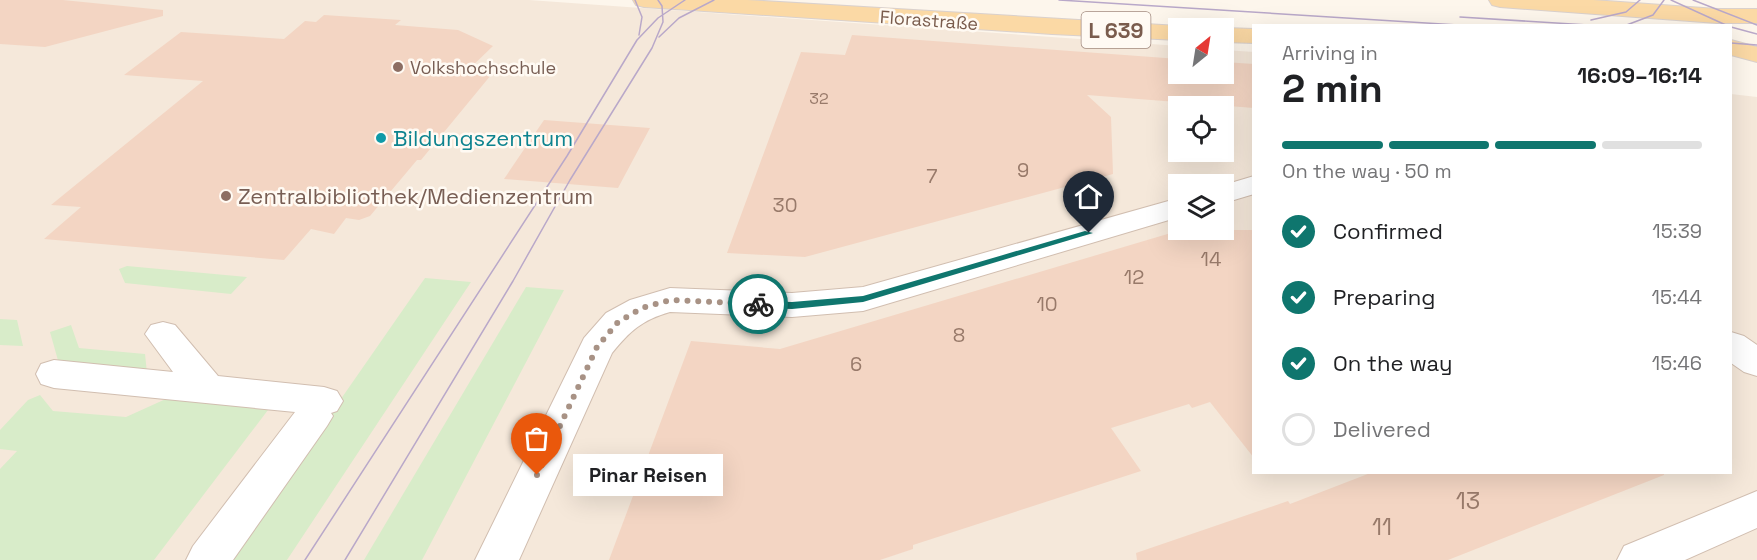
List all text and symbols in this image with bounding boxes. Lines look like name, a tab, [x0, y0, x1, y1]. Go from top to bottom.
street label: Florastraße	[879, 5, 979, 35]
road number: L 639	[1082, 12, 1150, 48]
north arrow	[1168, 18, 1234, 84]
map controls	[1168, 18, 1234, 240]
text: Arriving in	[1282, 40, 1378, 66]
place label: Volkshochschule	[410, 56, 556, 79]
marker: Volkshochschule	[391, 60, 405, 74]
text: 16:09–16:14	[1577, 61, 1702, 89]
text: 2 min	[1282, 64, 1383, 113]
house number: 32	[809, 88, 829, 109]
button: locate	[1168, 96, 1234, 162]
place label: Bildungszentrum	[393, 124, 573, 152]
marker: Bildungszentrum	[374, 131, 388, 145]
house number: 9	[1017, 157, 1029, 183]
text: On the way · 50 m	[1282, 158, 1452, 184]
house number: 7	[926, 163, 938, 189]
pin	[1063, 171, 1114, 233]
button: layers	[1168, 174, 1234, 240]
icon: home	[1072, 180, 1105, 213]
place label: Zentralbibliothek/Medienzentrum	[238, 182, 593, 210]
marker: Zentralbibliothek/Medienzentrum	[219, 189, 233, 203]
house number: 30	[773, 192, 797, 218]
icon: check	[1282, 215, 1315, 248]
text: Confirmed	[1333, 217, 1443, 245]
text: 15:39	[1652, 218, 1702, 244]
house number: 14	[1201, 246, 1221, 272]
house number: 12	[1124, 264, 1144, 290]
courier	[728, 274, 788, 334]
icon: check	[1282, 281, 1315, 314]
text: Preparing	[1333, 283, 1435, 311]
text: 15:44	[1652, 284, 1702, 310]
icon: bike	[742, 288, 775, 321]
house number: 10	[1036, 291, 1058, 317]
house number: 8	[953, 322, 965, 348]
icon: check	[1282, 347, 1315, 380]
text: On the way	[1333, 349, 1452, 377]
text: 15:46	[1652, 350, 1702, 376]
house number: 6	[850, 351, 862, 377]
pin	[511, 413, 562, 475]
text: Delivered	[1333, 415, 1431, 443]
icon: bag	[520, 422, 553, 455]
callout: Pinar Reisen	[573, 454, 723, 496]
text: Pinar Reisen	[589, 462, 707, 488]
house number: 13	[1456, 485, 1480, 516]
house number: 11	[1372, 511, 1392, 542]

